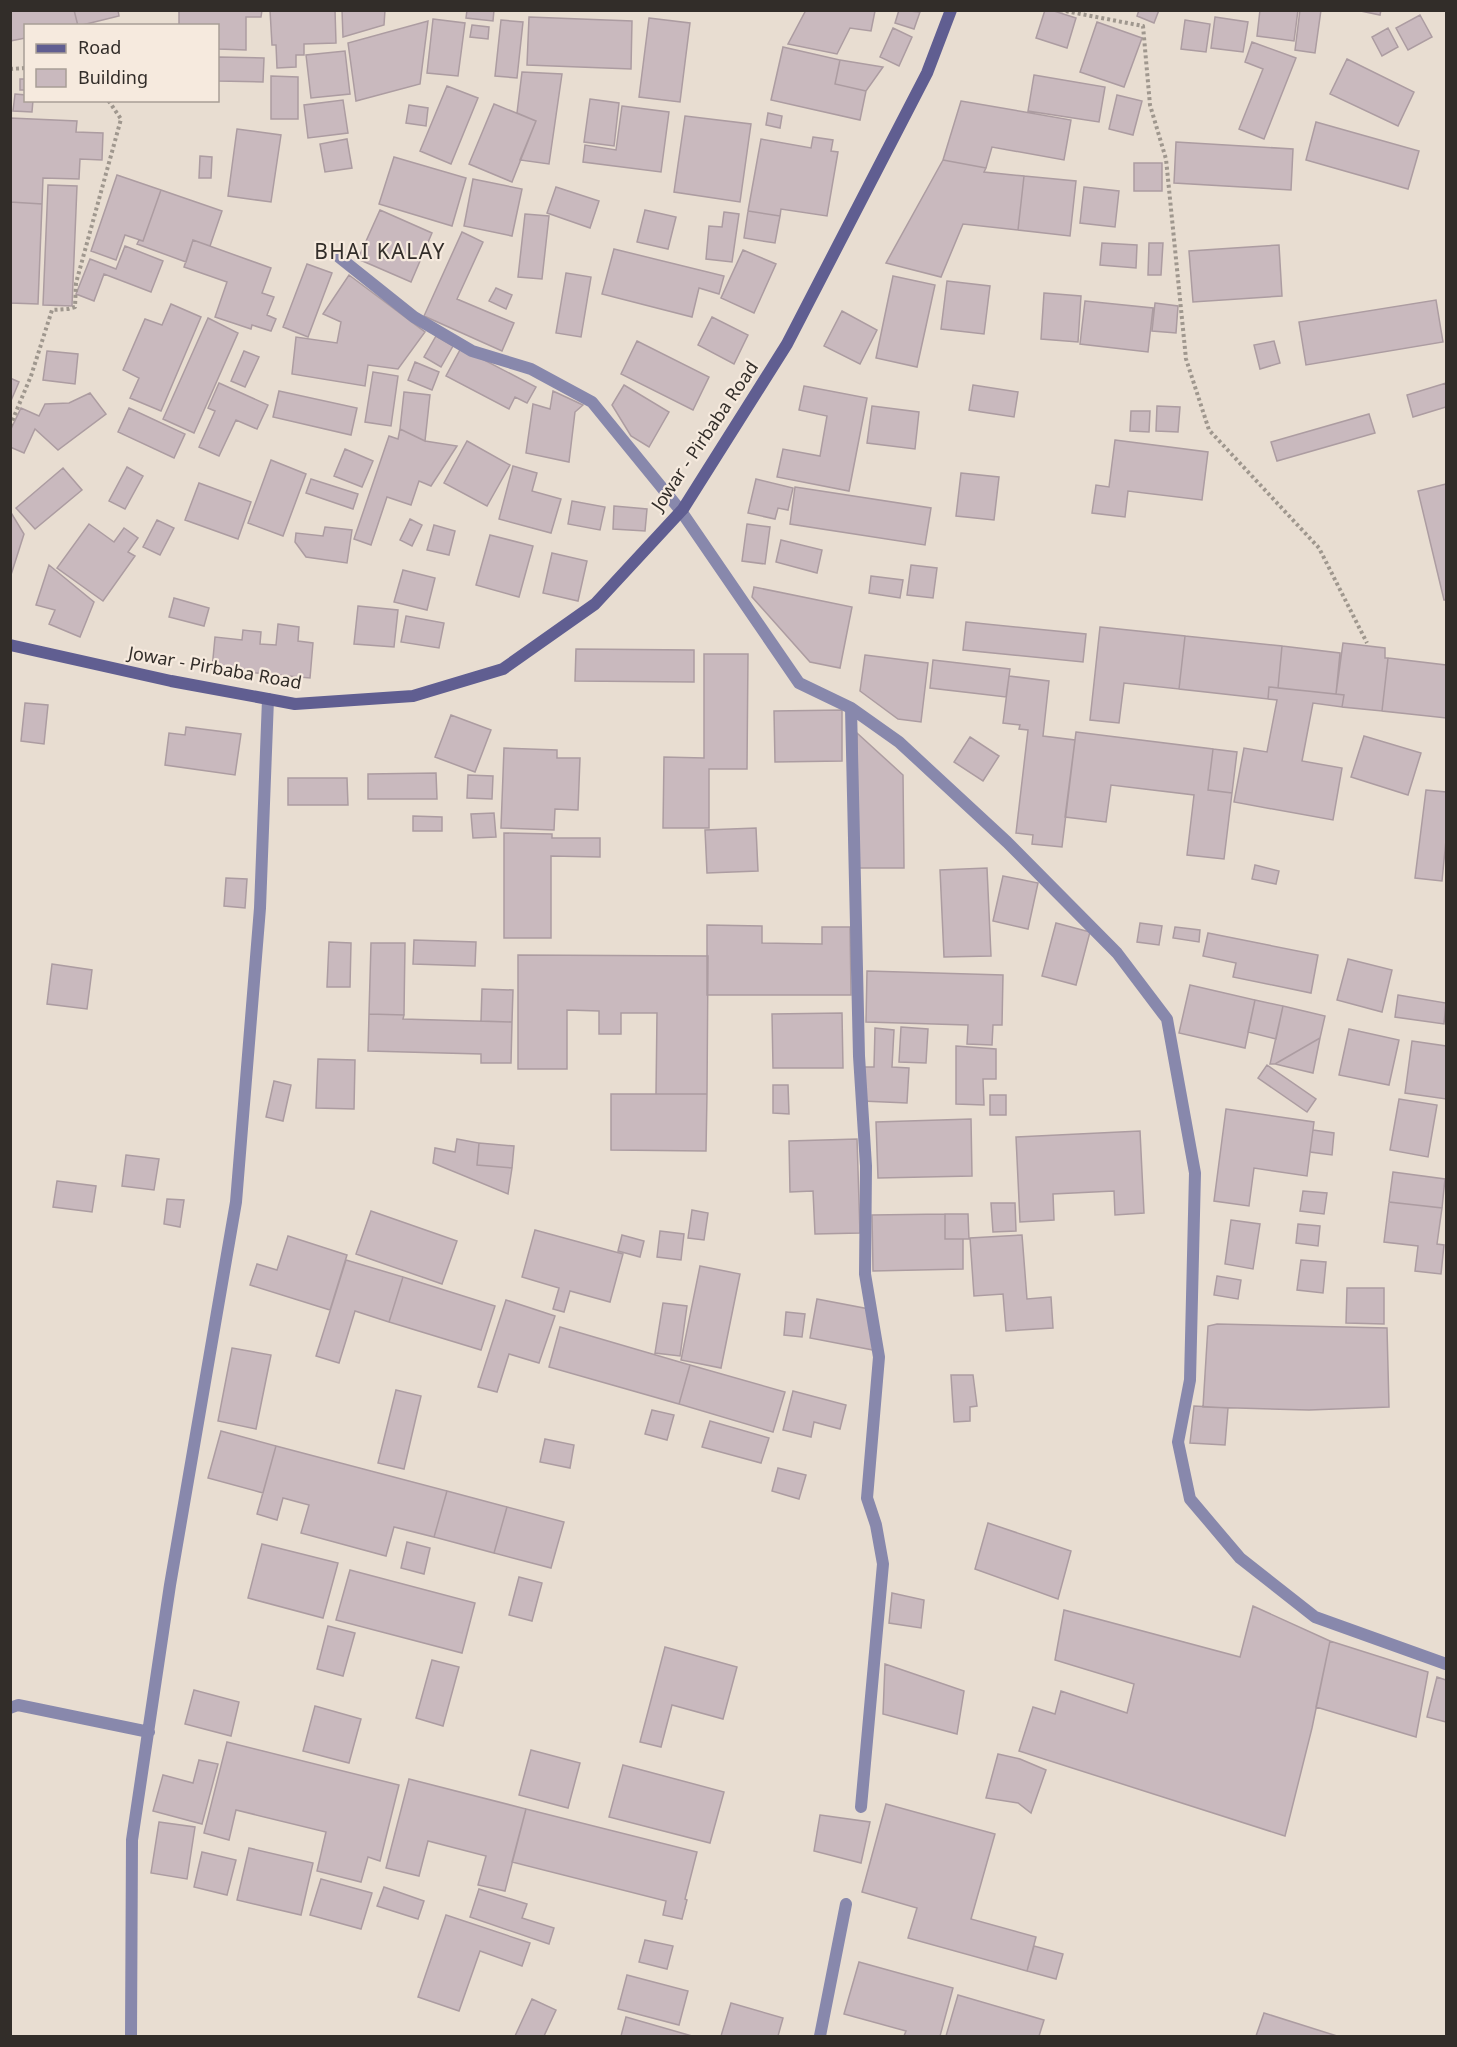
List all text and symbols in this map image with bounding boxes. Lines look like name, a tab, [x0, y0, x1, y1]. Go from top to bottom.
legend	[24, 24, 219, 102]
text: Road	[78, 35, 121, 59]
text: Building	[78, 65, 148, 89]
district label: BHAI KALAY	[314, 237, 446, 265]
street label: Jowar - Pirbaba Road	[644, 356, 763, 517]
street label: Jowar - Pirbaba Road	[125, 640, 304, 694]

